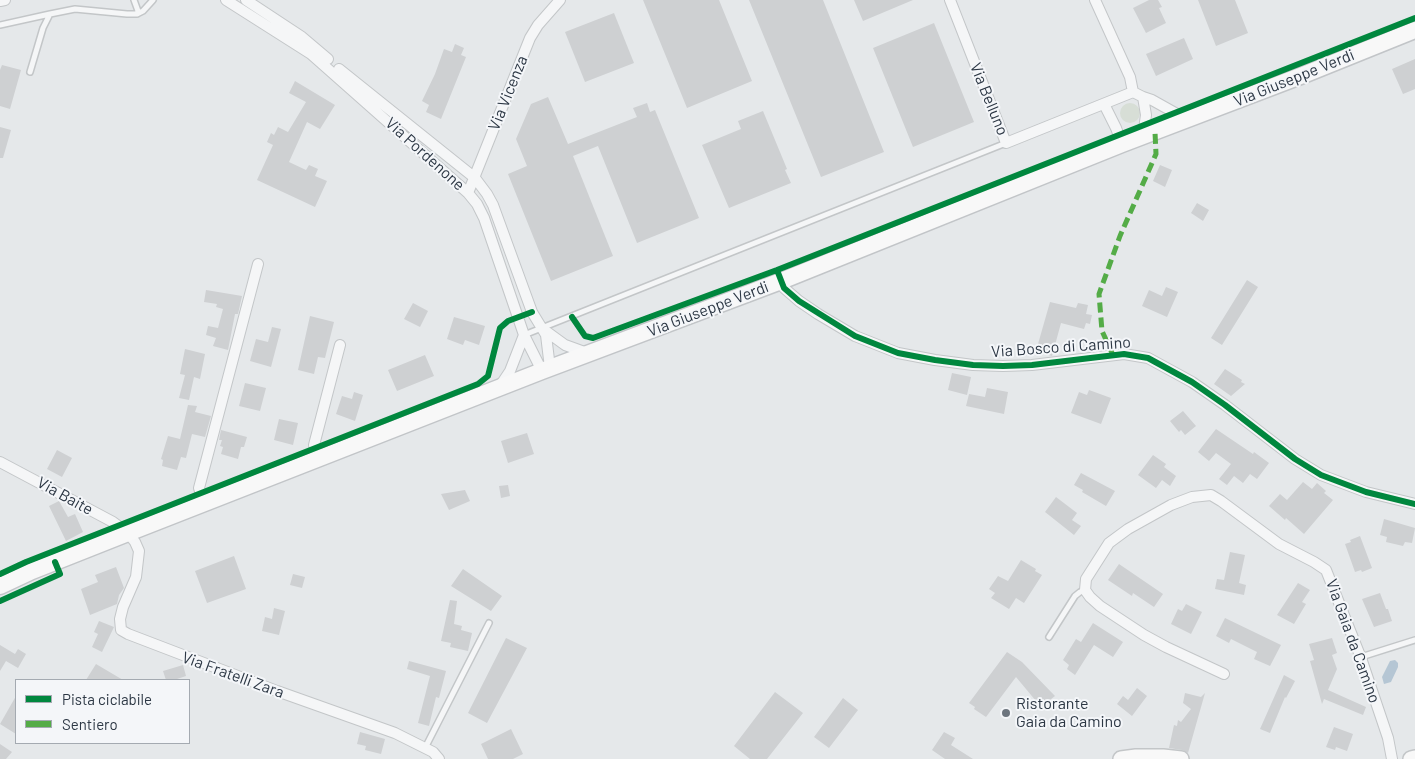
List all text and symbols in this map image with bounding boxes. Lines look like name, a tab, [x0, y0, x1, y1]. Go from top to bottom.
street label: Via Giuseppe Verdi	[1231, 45, 1357, 111]
street label: Via Vicenza	[484, 53, 532, 133]
street label: Via Belluno	[966, 60, 1012, 138]
street label: Via Pordenone	[381, 113, 469, 195]
street label: Via Giuseppe Verdi	[645, 277, 771, 341]
street label: Via Bosco di Camino	[991, 333, 1131, 361]
street label: Via Baite	[34, 473, 96, 519]
street label: Via Gaia da Camino	[1322, 576, 1384, 706]
street label: Via Fratelli Zara	[179, 648, 287, 702]
legend	[15, 679, 190, 744]
text: Pista ciclabile	[62, 690, 152, 708]
place label: Ristorante Gaia da Camino	[1016, 694, 1122, 732]
marker: Ristorante Gaia da Camino	[1000, 707, 1012, 719]
text: Sentiero	[62, 715, 118, 733]

